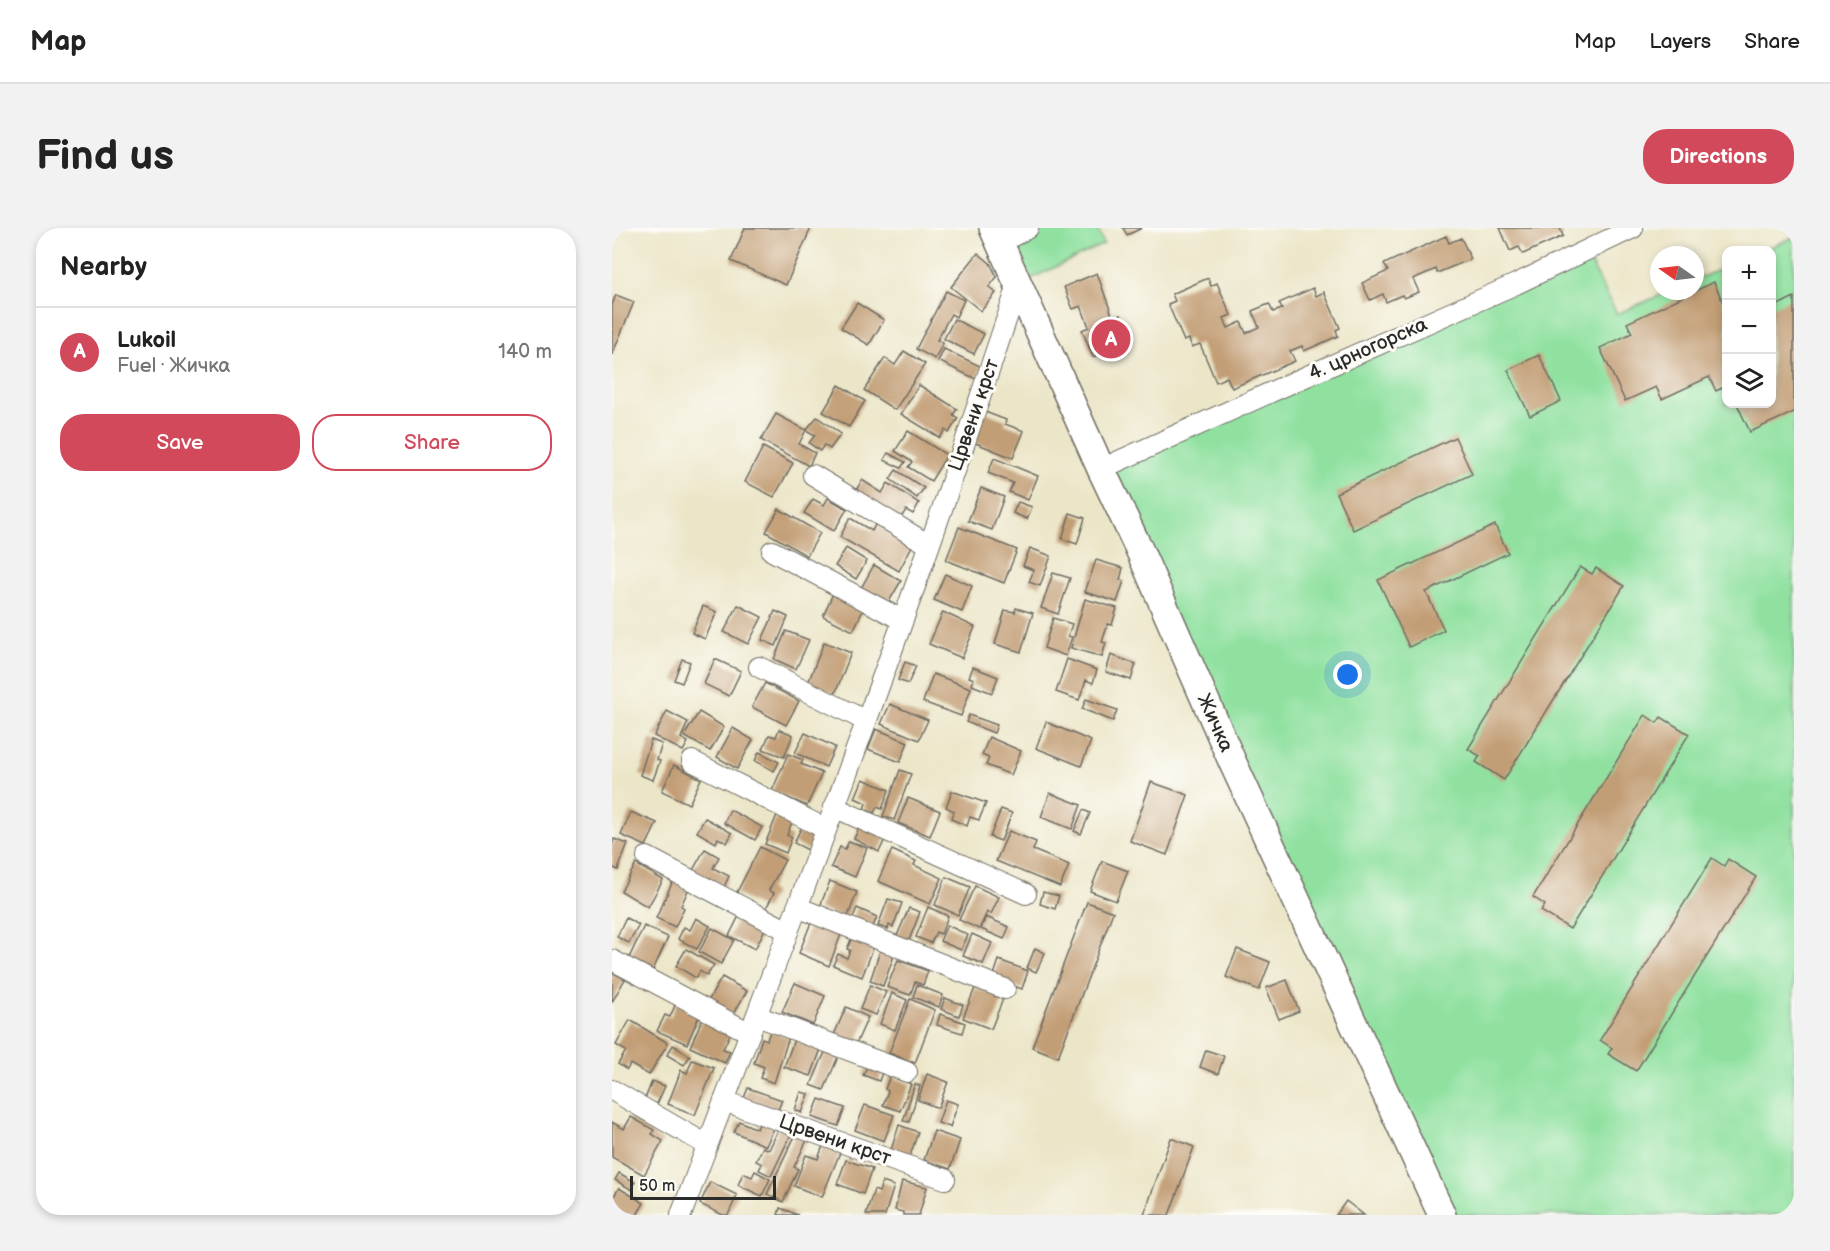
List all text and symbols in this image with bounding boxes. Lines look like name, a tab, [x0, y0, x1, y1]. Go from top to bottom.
text: Map	[30, 25, 86, 58]
text: Map	[1574, 29, 1616, 54]
text: Layers	[1649, 29, 1711, 54]
text: Share	[1744, 29, 1800, 54]
button: Directions	[1643, 129, 1794, 184]
text: Find us	[36, 131, 174, 182]
north arrow	[1650, 246, 1704, 300]
map controls	[1722, 246, 1776, 408]
button: +	[1722, 246, 1776, 300]
text: Nearby	[60, 252, 147, 283]
button: −	[1722, 300, 1776, 354]
street label: 4. црногорска	[1305, 312, 1431, 386]
pin: A	[1092, 316, 1130, 362]
text: Lukoil	[117, 327, 176, 354]
text: A	[73, 340, 86, 364]
text: 140 m	[498, 340, 552, 364]
text: Fuel · Жичка	[117, 354, 230, 378]
button: layers	[1722, 354, 1776, 408]
street label: Црвени крст	[944, 355, 1005, 474]
button: Save	[60, 414, 300, 471]
button: Share	[312, 414, 552, 471]
your location	[1333, 660, 1362, 689]
street label: Жичка	[1192, 690, 1238, 756]
street label: Црвени крст	[776, 1110, 895, 1171]
scale bar	[630, 1173, 776, 1200]
text: 50 m	[639, 1177, 675, 1196]

